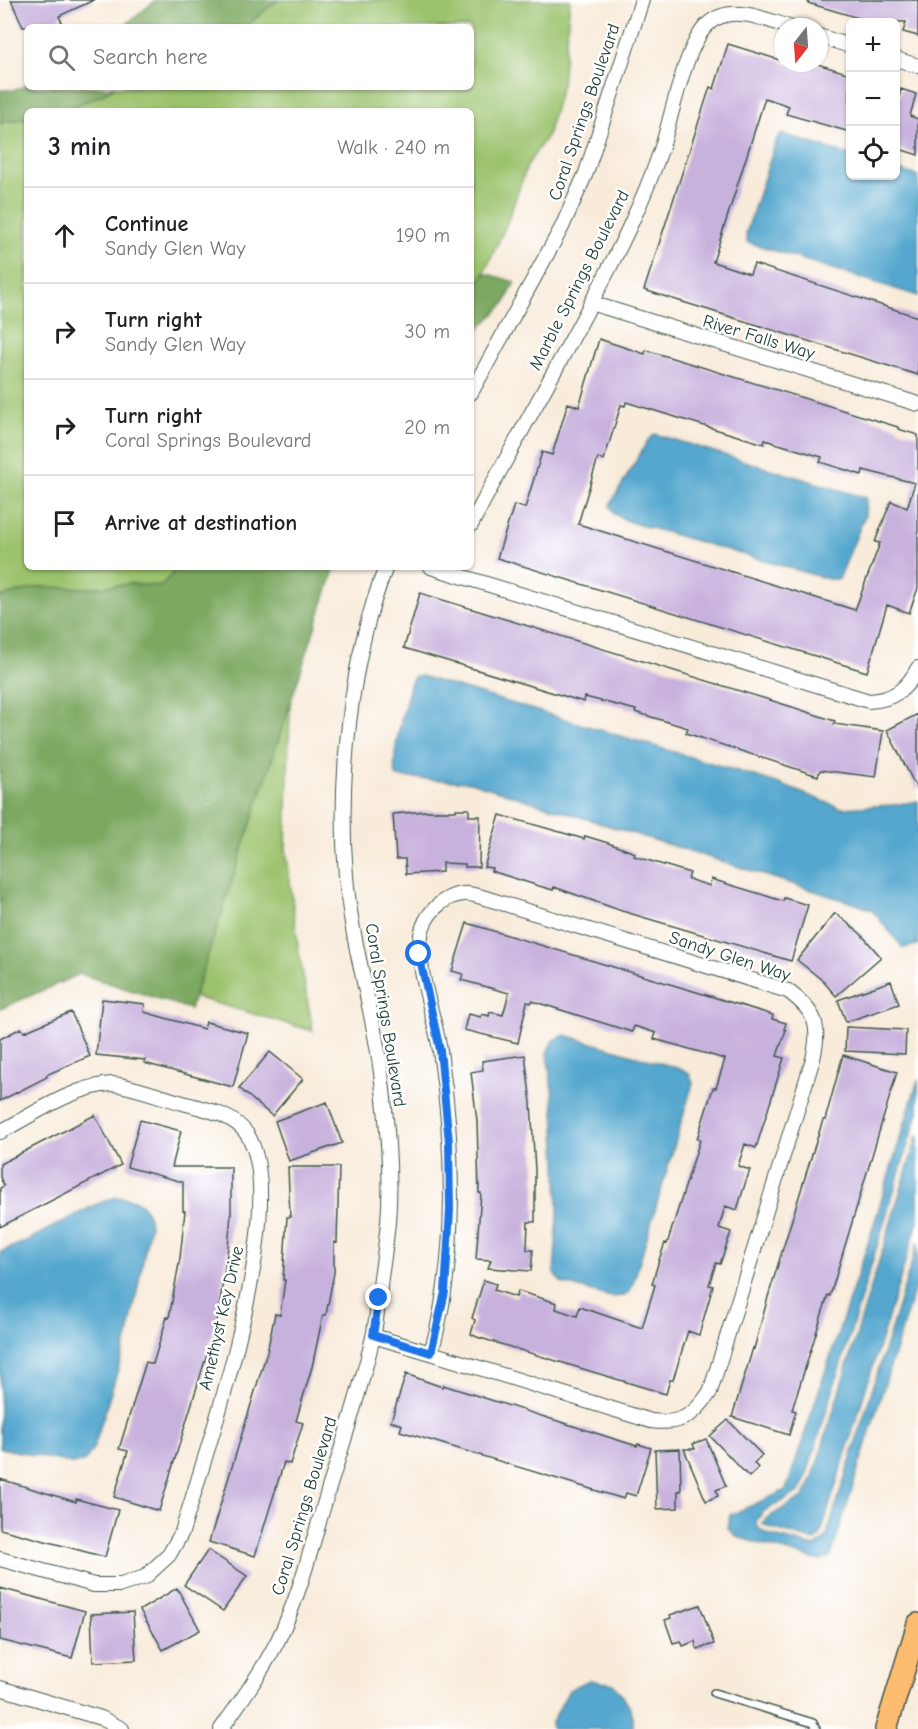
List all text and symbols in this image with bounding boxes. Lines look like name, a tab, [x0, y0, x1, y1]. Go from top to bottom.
north arrow	[774, 18, 828, 72]
map controls	[846, 18, 900, 180]
button: +	[846, 18, 900, 72]
street label: Coral Springs Boulevard	[544, 21, 625, 203]
search box	[24, 24, 474, 90]
icon: search	[45, 41, 78, 74]
text: Search here	[93, 44, 208, 70]
button: −	[846, 72, 900, 126]
button: locate	[846, 126, 900, 180]
text: 3 min	[48, 132, 111, 162]
text: Walk · 240 m	[337, 136, 450, 159]
street label: Marble Springs Boulevard	[525, 187, 634, 374]
text: Continue	[105, 211, 188, 237]
icon: ahead	[48, 219, 81, 252]
text: 190 m	[396, 224, 450, 247]
text: Sandy Glen Way	[105, 237, 245, 260]
text: Turn right	[105, 307, 202, 333]
street label: River Falls Way	[700, 310, 818, 365]
icon: right	[48, 315, 81, 348]
text: 30 m	[404, 320, 450, 343]
text: Sandy Glen Way	[105, 333, 245, 356]
text: Turn right	[105, 403, 202, 429]
icon: right	[48, 411, 81, 444]
text: 20 m	[404, 416, 450, 439]
text: Coral Springs Boulevard	[105, 429, 311, 452]
icon: arrive	[48, 507, 81, 540]
text: Arrive at destination	[105, 510, 297, 536]
street label: Coral Springs Boulevard	[361, 922, 410, 1108]
street label: Sandy Glen Way	[667, 927, 794, 986]
route start	[405, 940, 431, 966]
street label: Amethyst Key Drive	[195, 1244, 248, 1392]
route end	[365, 1284, 391, 1310]
street label: Coral Springs Boulevard	[267, 1414, 342, 1598]

